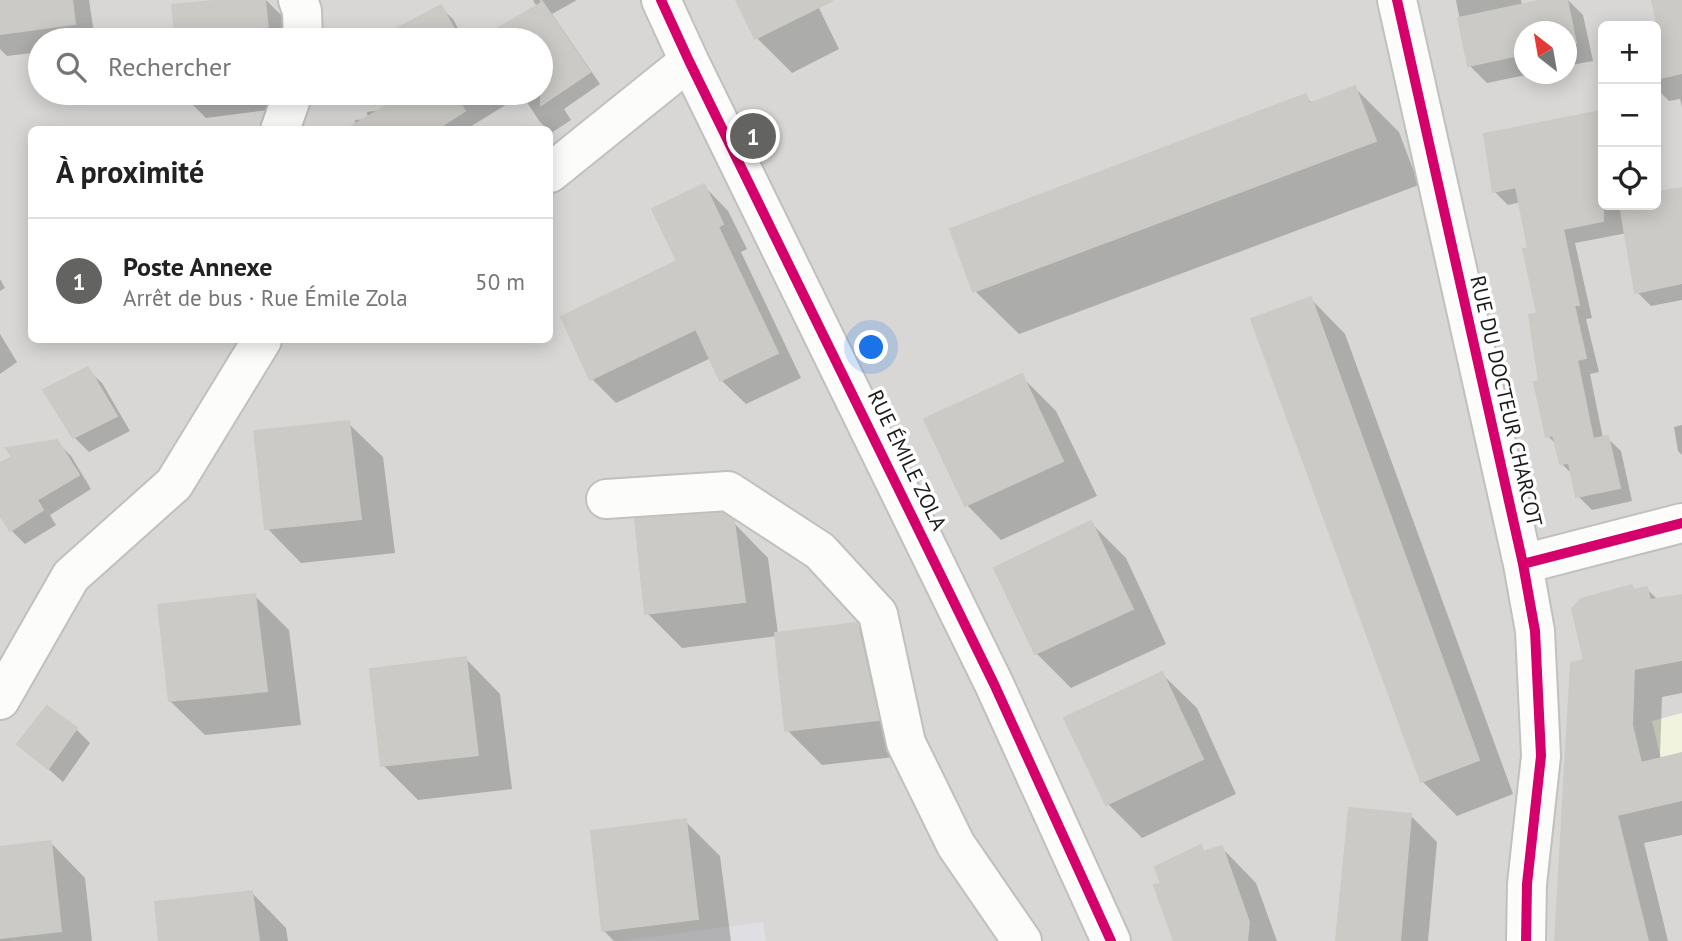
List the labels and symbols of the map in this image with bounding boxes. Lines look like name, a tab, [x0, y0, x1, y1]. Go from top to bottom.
north arrow	[1514, 21, 1577, 84]
pin: 1	[730, 110, 776, 162]
street label: RUE DU DOCTEUR CHARCOT	[1464, 273, 1549, 529]
your location	[854, 330, 888, 364]
street label: RUE ÉMILE ZOLA	[862, 385, 953, 535]

